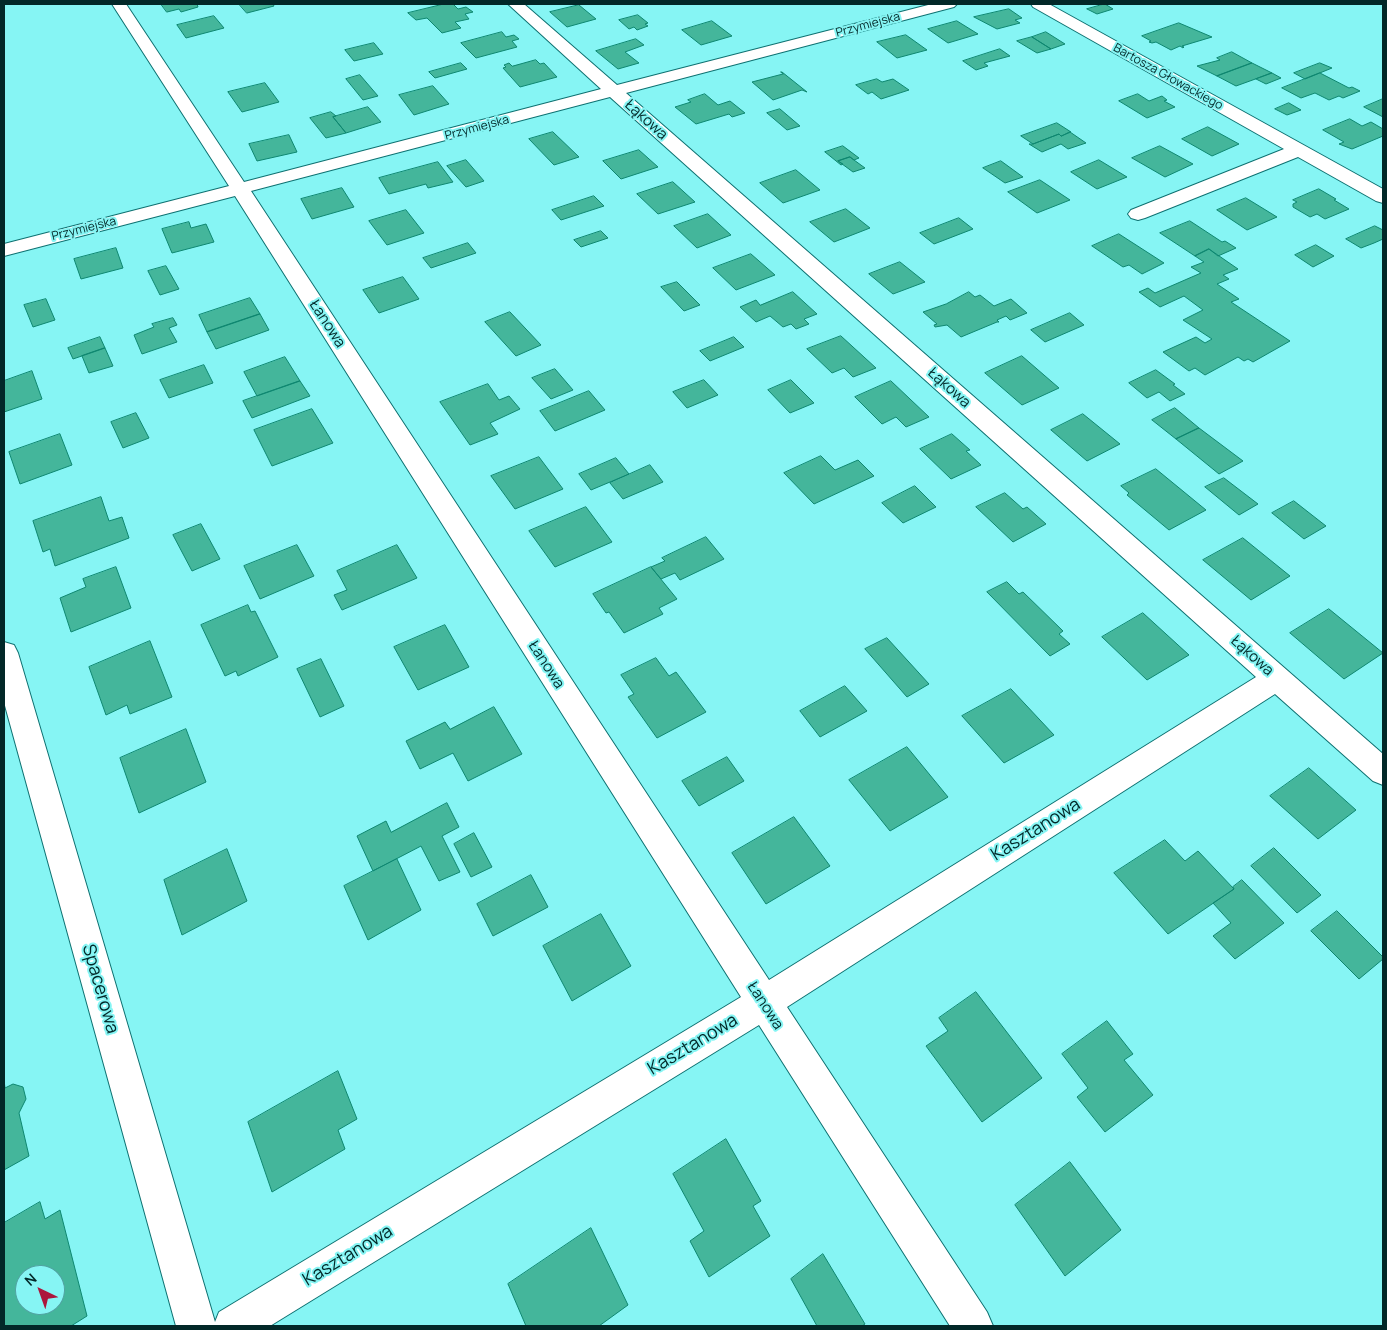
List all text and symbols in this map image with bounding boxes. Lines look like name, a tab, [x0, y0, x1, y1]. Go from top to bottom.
street label: Przymiejska	[834, 10, 902, 40]
street label: Bartosza Głowackiego	[1111, 41, 1225, 113]
street label: Łąkowa	[621, 96, 671, 144]
street label: Przymiejska	[443, 113, 511, 143]
street label: Przymiejska	[50, 214, 118, 244]
street label: Łanowa	[305, 297, 349, 351]
street label: Łąkowa	[924, 364, 974, 412]
street label: Łąkowa	[1227, 632, 1277, 680]
street label: Łanowa	[524, 638, 568, 692]
street label: Kasztanowa	[987, 794, 1085, 866]
street label: Spacerowa	[77, 942, 123, 1036]
street label: Łanowa	[743, 979, 787, 1033]
street label: Kasztanowa	[644, 1010, 742, 1080]
street label: Kasztanowa	[299, 1221, 397, 1291]
north arrow	[15, 1265, 65, 1315]
text: N	[20, 1269, 40, 1290]

